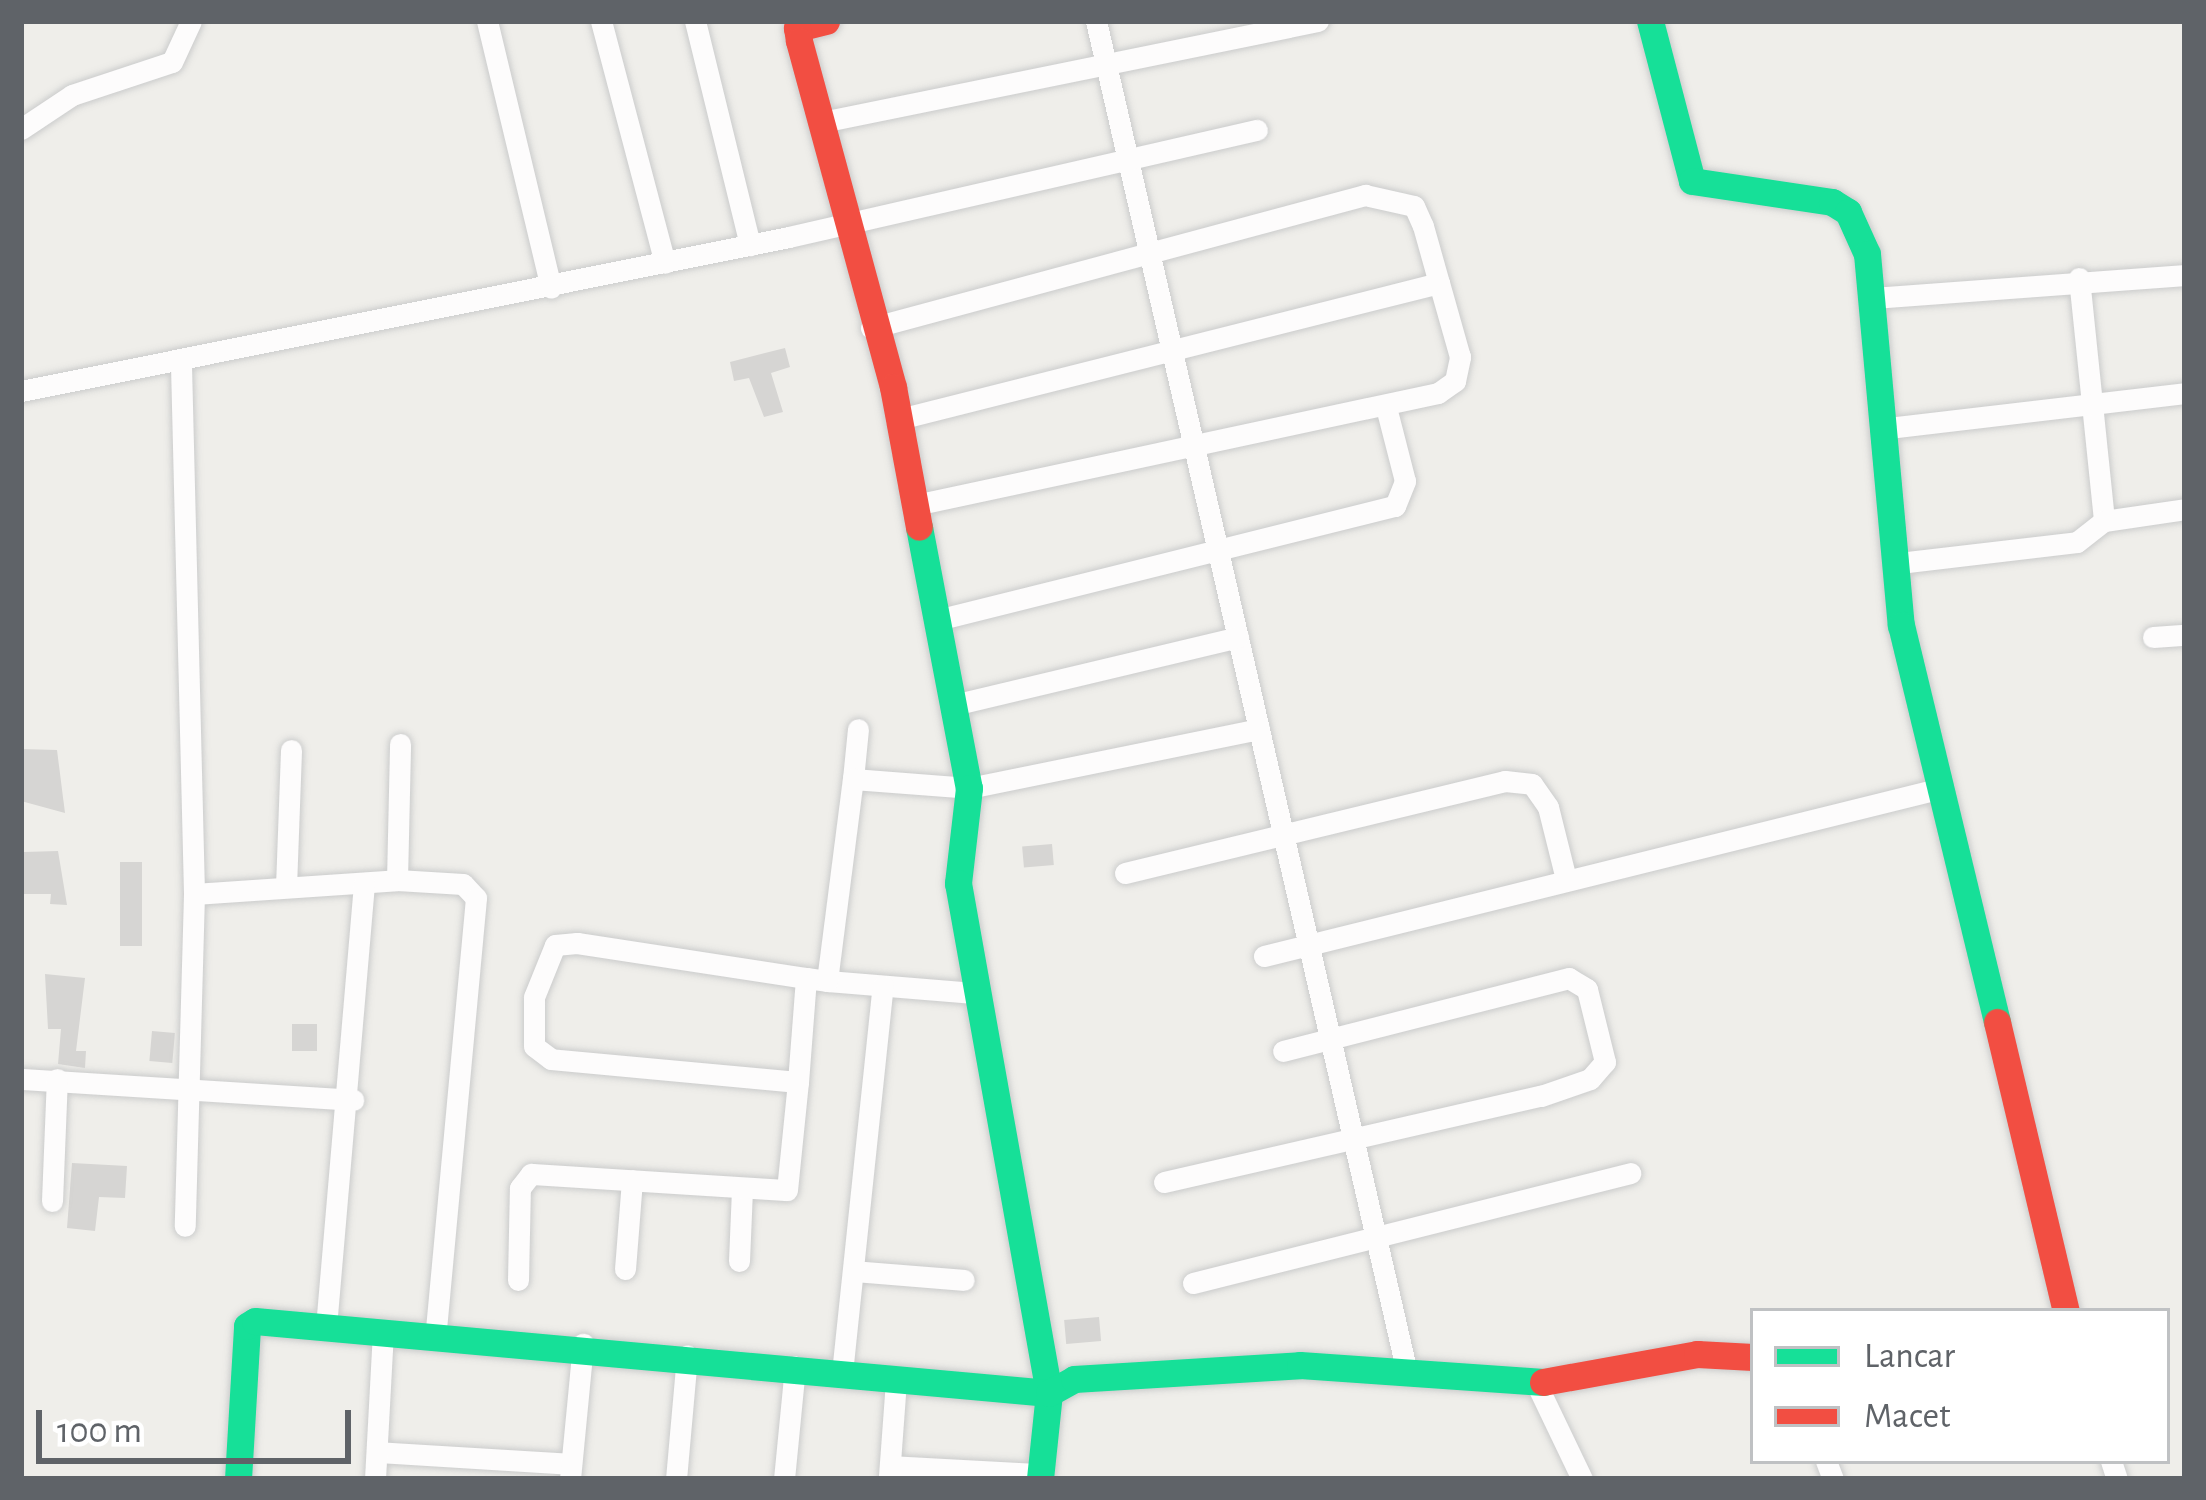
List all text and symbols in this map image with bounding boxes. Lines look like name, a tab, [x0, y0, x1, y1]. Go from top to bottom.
legend	[1750, 1308, 2170, 1464]
text: Lancar	[1864, 1338, 1955, 1374]
scale bar	[42, 1386, 357, 1460]
text: Macet	[1864, 1398, 1951, 1434]
text: 100 m	[57, 1413, 142, 1449]

